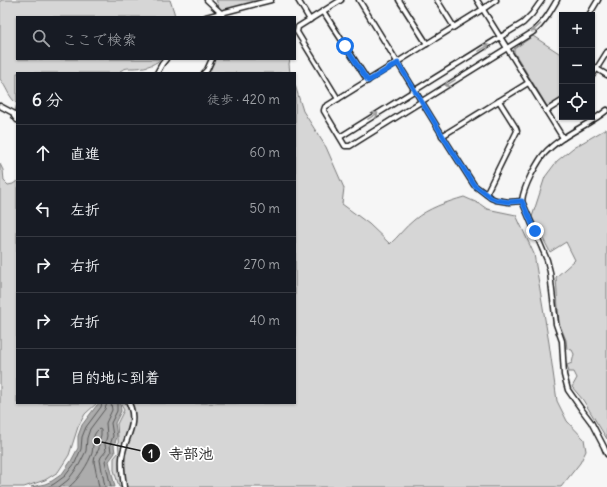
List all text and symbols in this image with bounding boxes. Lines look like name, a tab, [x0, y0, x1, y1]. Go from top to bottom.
map controls	[559, 12, 595, 120]
button: +	[559, 12, 595, 48]
search box	[16, 16, 296, 60]
one-way arrow	[531, 24, 542, 33]
icon: search	[30, 27, 52, 49]
text: ここで検索	[62, 30, 137, 49]
route start	[336, 37, 354, 55]
one-way arrow	[478, 43, 490, 51]
button: −	[559, 48, 595, 84]
one-way arrow	[444, 80, 456, 88]
button: locate	[559, 84, 595, 120]
text: 6 分	[32, 89, 63, 111]
text: 徒歩 · 420 m	[207, 91, 280, 108]
one-way arrow	[367, 112, 379, 120]
icon: ahead	[32, 142, 54, 164]
text: 直進	[70, 144, 100, 163]
text: 60 m	[249, 144, 280, 161]
icon: left	[32, 198, 54, 220]
text: 左折	[70, 200, 100, 219]
text: 50 m	[249, 200, 280, 217]
route end	[526, 222, 544, 240]
icon: right	[32, 254, 54, 276]
text: 右折	[70, 256, 100, 275]
text: 270 m	[243, 256, 280, 273]
icon: right	[32, 310, 54, 332]
text: 右折	[70, 312, 100, 331]
text: 40 m	[249, 312, 280, 329]
icon: arrive	[32, 366, 54, 388]
text: 目的地に到着	[70, 368, 160, 387]
callout: 寺部池	[141, 440, 222, 467]
text: 寺部池	[168, 444, 214, 463]
text: 1	[149, 446, 153, 461]

